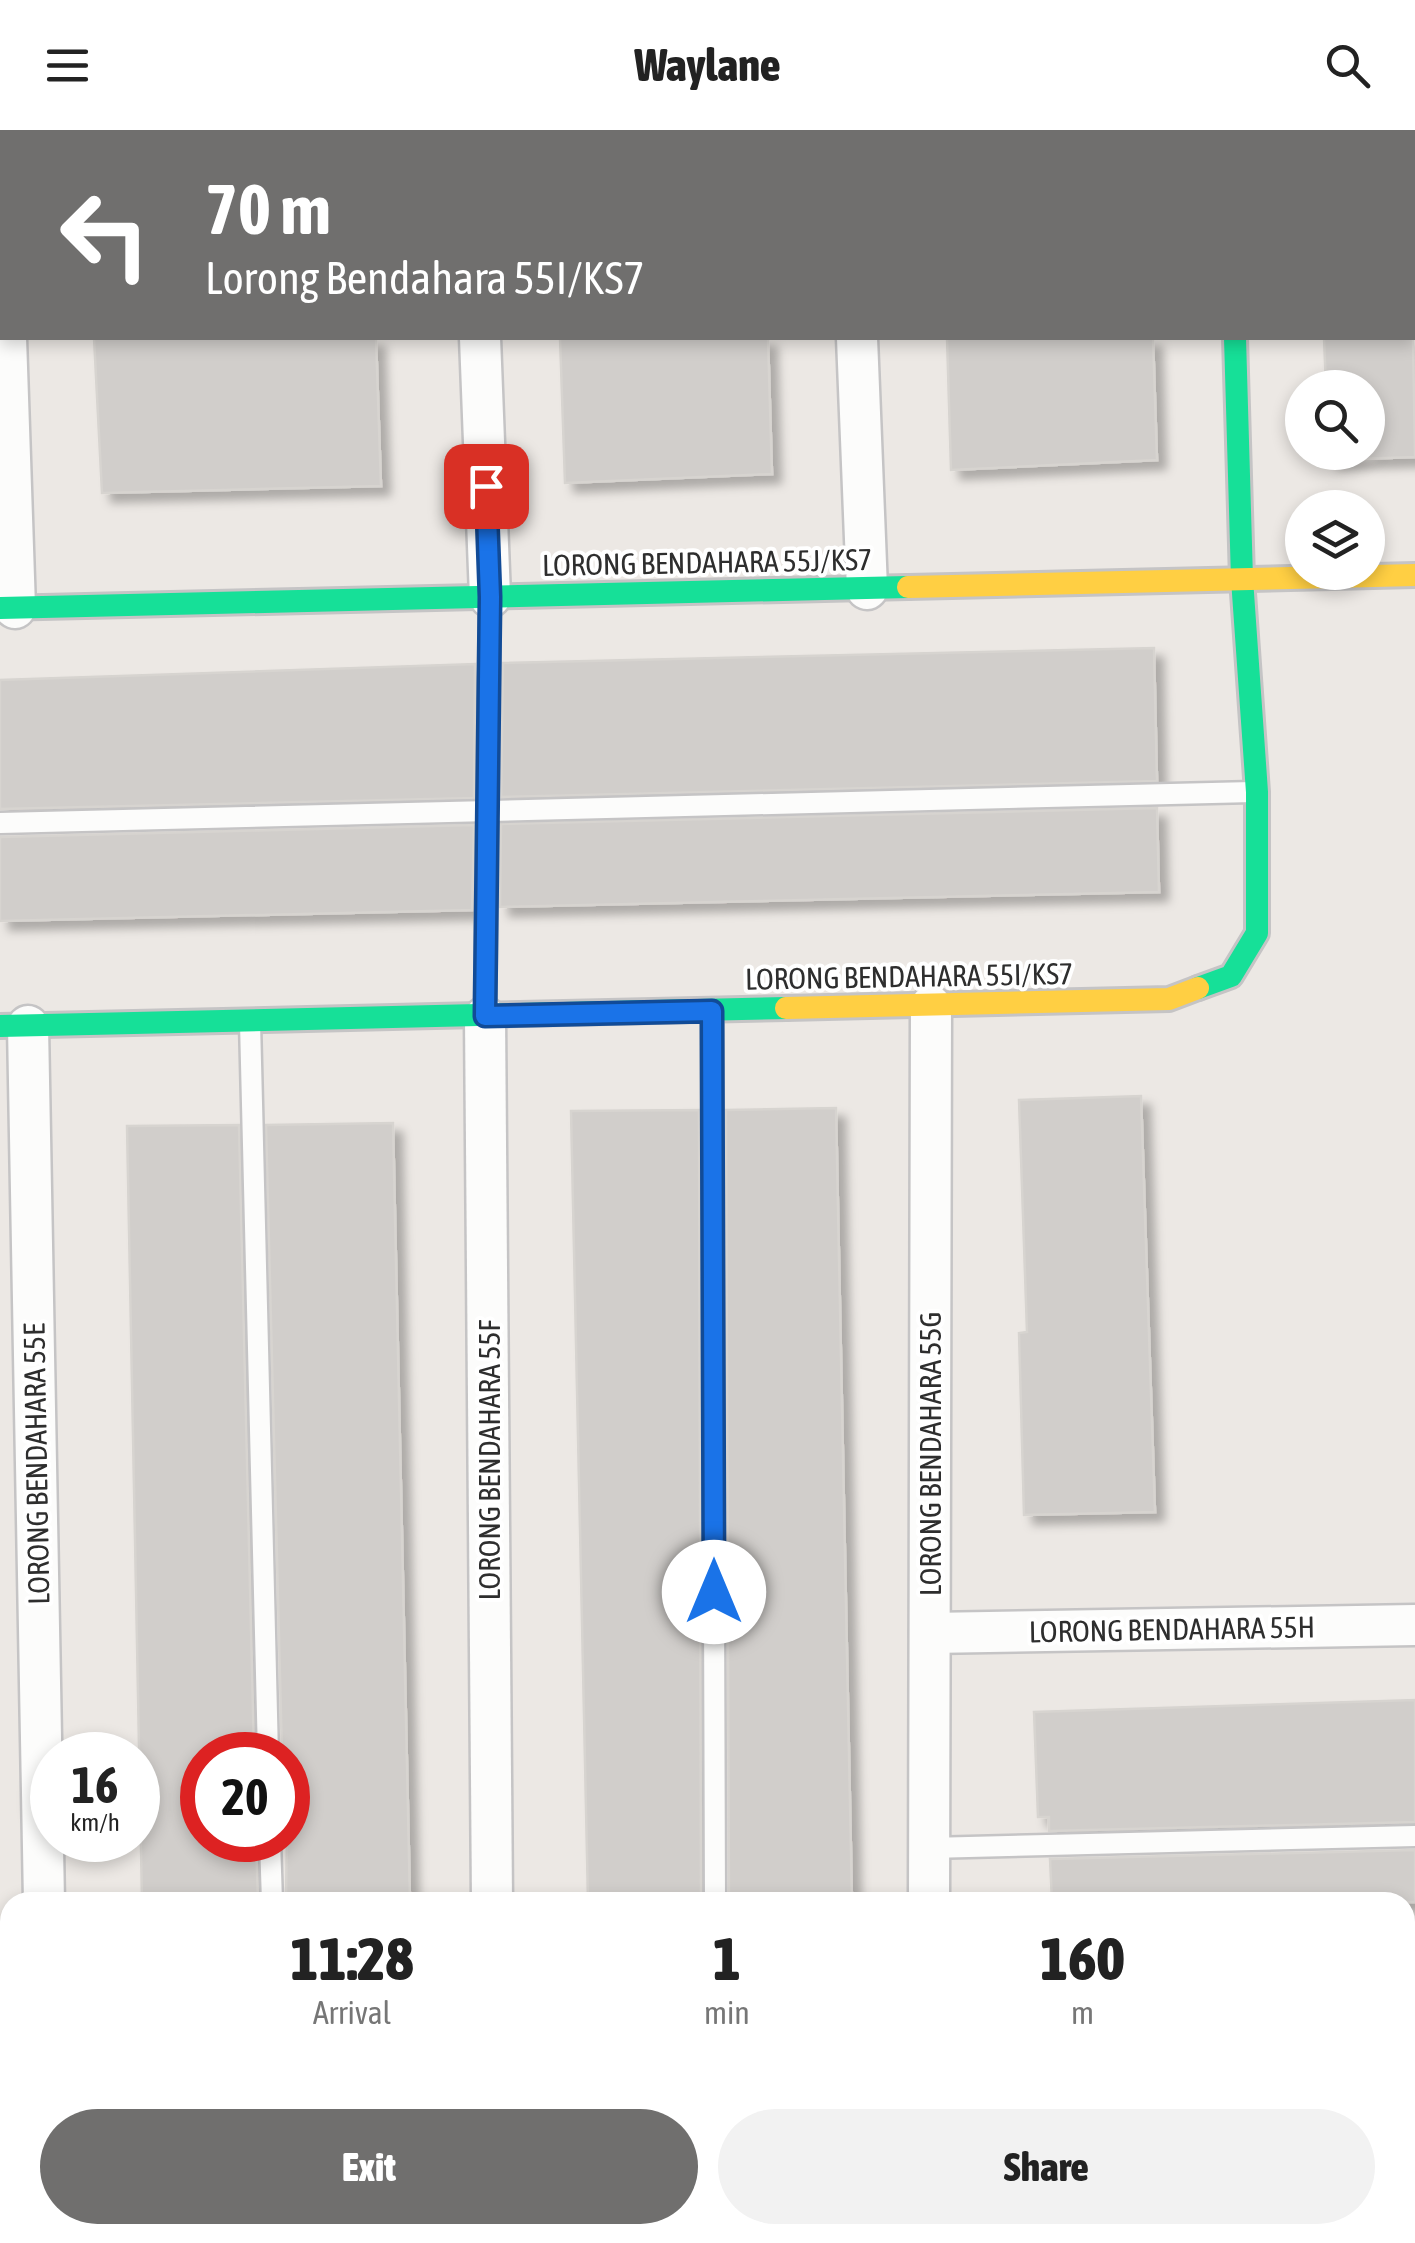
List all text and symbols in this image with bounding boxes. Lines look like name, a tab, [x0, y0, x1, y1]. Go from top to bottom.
icon: menu	[40, 38, 95, 93]
icon: search	[1320, 38, 1375, 93]
text: Waylane	[635, 39, 780, 91]
text: 70 m	[205, 169, 331, 249]
icon: left	[40, 170, 170, 300]
text: Lorong Bendahara 55I/KS7	[205, 252, 644, 304]
map controls	[1285, 370, 1385, 590]
button: search	[1285, 370, 1385, 470]
pin	[444, 444, 529, 529]
icon: arrive	[459, 459, 514, 514]
button: layers	[1285, 490, 1385, 590]
street label: LORONG BENDAHARA 55J/KS7	[542, 542, 872, 582]
street label: LORONG BENDAHARA 55I/KS7	[745, 956, 1073, 996]
street label: LORONG BENDAHARA 55G	[913, 1312, 947, 1596]
street label: LORONG BENDAHARA 55F	[472, 1320, 506, 1600]
street label: LORONG BENDAHARA 55E	[17, 1323, 55, 1605]
position arrow	[662, 1540, 766, 1644]
street label: LORONG BENDAHARA 55H	[1029, 1610, 1315, 1648]
speed limit sign: 20	[180, 1732, 310, 1862]
text: 16	[71, 1756, 118, 1814]
text: km/h	[70, 1808, 120, 1836]
text: 11:28	[290, 1924, 414, 1993]
text: 1	[713, 1924, 741, 1993]
text: 160	[1040, 1924, 1125, 1993]
text: Arrival	[313, 1994, 391, 2031]
text: min	[704, 1994, 750, 2031]
text: m	[1071, 1994, 1094, 2031]
button: Exit	[40, 2109, 698, 2224]
button: Share	[718, 2109, 1375, 2224]

